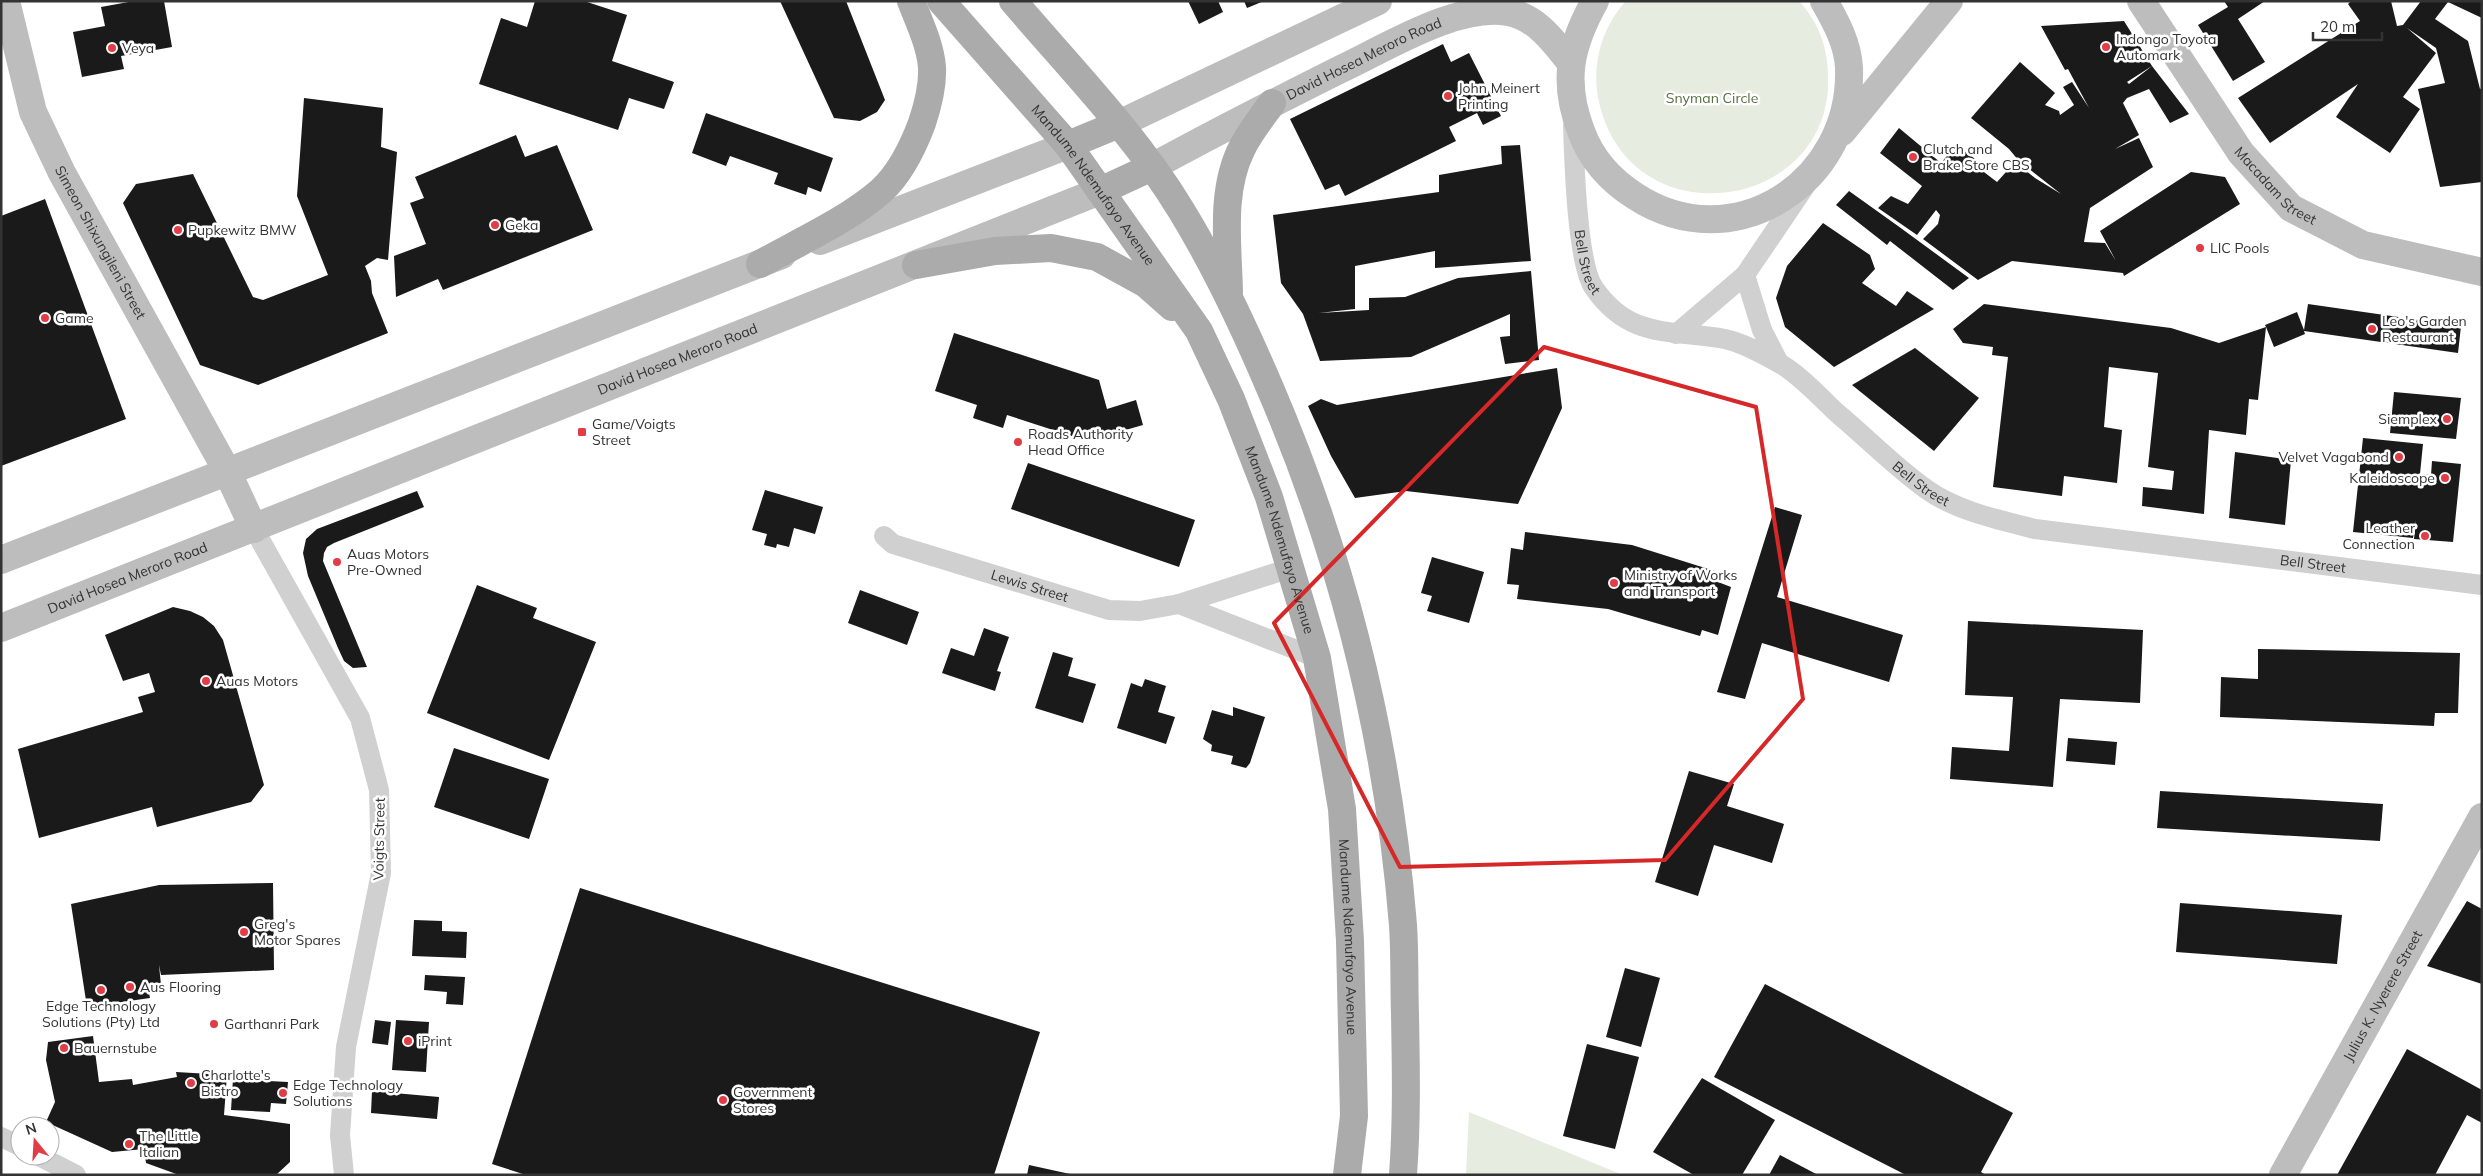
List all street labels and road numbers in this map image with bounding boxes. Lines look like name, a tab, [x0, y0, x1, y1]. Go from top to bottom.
street label: David Hosea Meroro Road	[1283, 13, 1444, 104]
street label: Mandume Ndemufayo Avenue	[1027, 101, 1159, 269]
street label: Macadam Street	[2231, 143, 2320, 229]
street label: Simeon Shixungileni Street	[51, 163, 150, 322]
street label: Bell Street	[1571, 228, 1605, 298]
street label: David Hosea Meroro Road	[595, 319, 760, 399]
street label: Mandume Ndemufayo Avenue	[1241, 443, 1318, 636]
street label: Bell Street	[1889, 457, 1952, 510]
street label: David Hosea Meroro Road	[45, 538, 210, 618]
street label: Bell Street	[2279, 551, 2347, 577]
street label: Lewis Street	[989, 565, 1071, 606]
street label: Voigts Street	[369, 797, 389, 881]
street label: Mandume Ndemufayo Avenue	[1335, 838, 1361, 1035]
street label: Julius K. Nyerere Street	[2339, 927, 2426, 1064]

